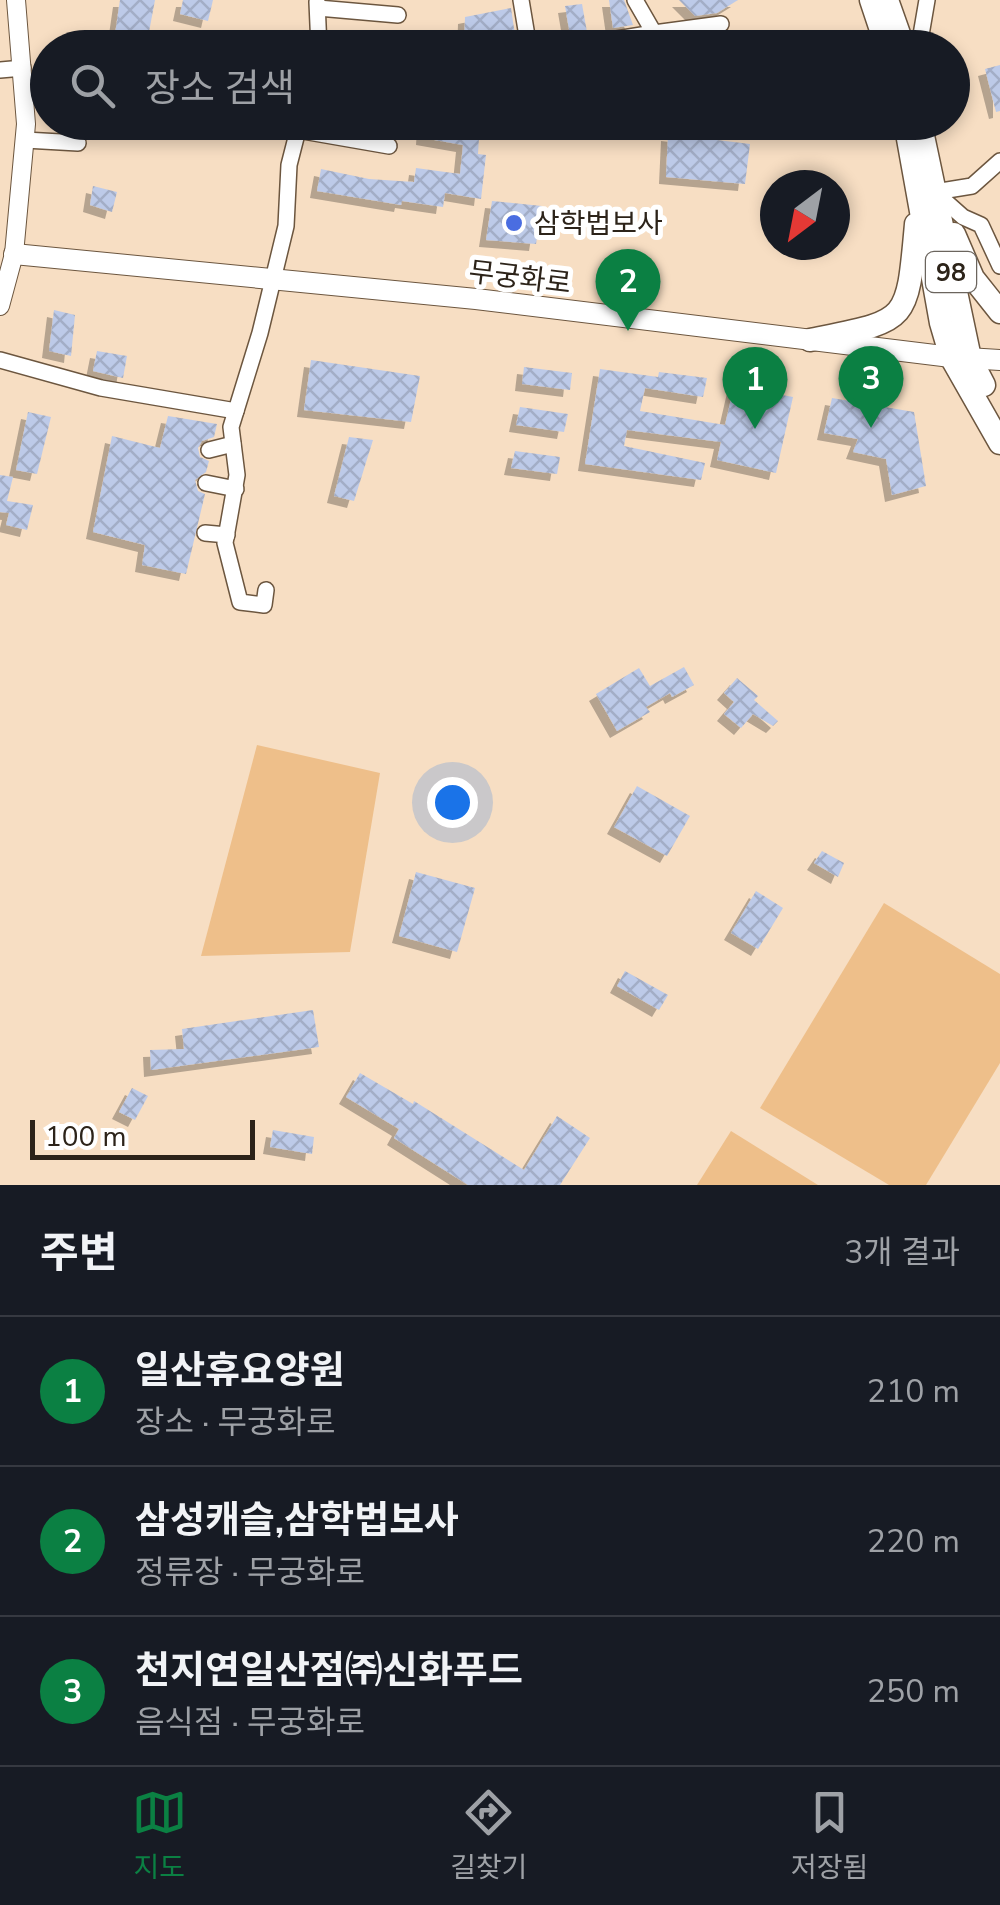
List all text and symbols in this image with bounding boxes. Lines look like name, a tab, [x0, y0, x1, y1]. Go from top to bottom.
search box	[30, 30, 970, 140]
icon: search	[65, 58, 120, 113]
text: 장소 검색	[145, 63, 295, 114]
north arrow	[760, 170, 850, 260]
place label: 삼학법보사	[534, 205, 663, 243]
marker: 삼학법보사	[503, 212, 525, 234]
pin: 2	[596, 248, 660, 331]
road number: 98	[926, 252, 976, 292]
street label: 무궁화로	[466, 253, 573, 303]
pin: 1	[722, 346, 788, 429]
pin: 3	[838, 346, 904, 428]
your location	[427, 777, 478, 828]
scale bar	[30, 1115, 255, 1160]
text: 100 m	[45, 1118, 127, 1156]
text: 주변	[40, 1225, 117, 1282]
text: 3개 결과	[844, 1231, 960, 1274]
text: 일산휴요양원	[135, 1345, 345, 1396]
text: 1	[63, 1370, 82, 1413]
text: 210 m	[867, 1370, 960, 1413]
text: 장소 · 무궁화로	[135, 1401, 335, 1444]
text: 삼성캐슬,삼학법보사	[135, 1495, 459, 1546]
text: 2	[63, 1520, 82, 1563]
text: 220 m	[867, 1520, 960, 1563]
text: 정류장 · 무궁화로	[135, 1551, 365, 1594]
text: 천지연일산점㈜신화푸드	[135, 1645, 523, 1696]
text: 3	[63, 1670, 82, 1713]
text: 250 m	[867, 1670, 960, 1713]
text: 음식점 · 무궁화로	[135, 1701, 365, 1744]
tab: 지도	[132, 1785, 187, 1887]
tab: 길찾기	[450, 1785, 527, 1887]
tab: 저장됨	[791, 1785, 868, 1887]

